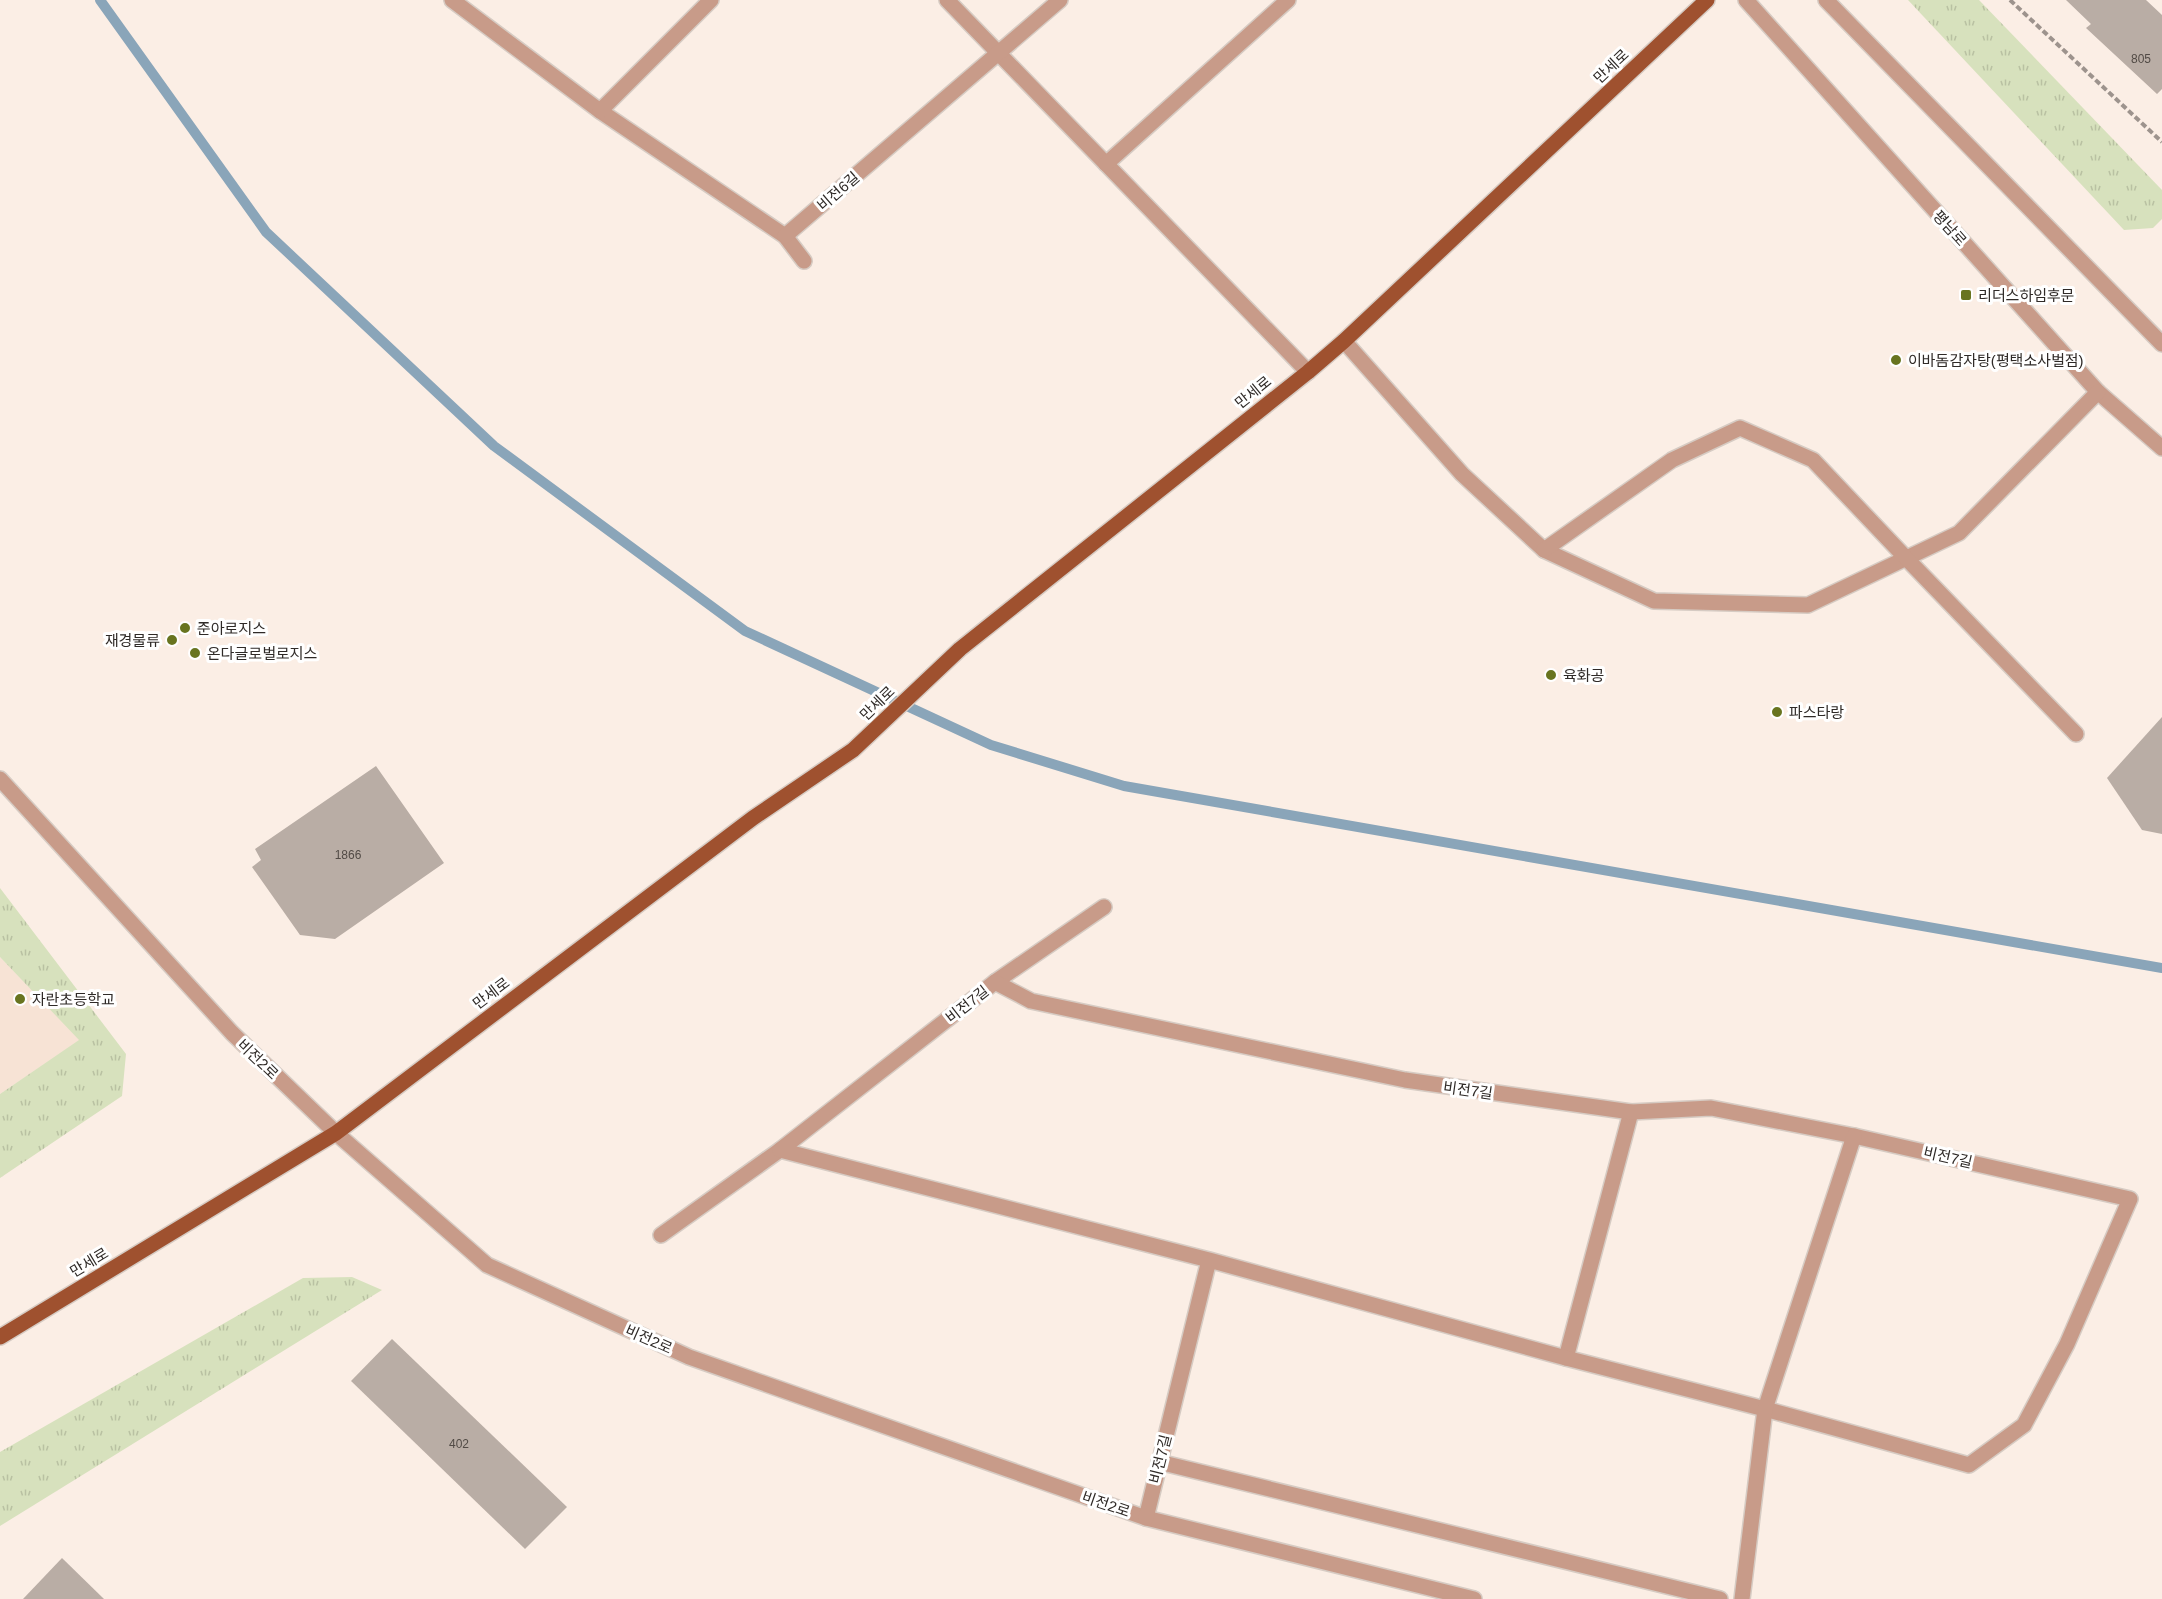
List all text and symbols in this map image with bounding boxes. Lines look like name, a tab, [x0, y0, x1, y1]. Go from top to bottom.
street label: 만세로	[1590, 46, 1632, 86]
house number: 805	[2131, 52, 2151, 66]
street label: 비전6길	[814, 168, 862, 214]
street label: 평남로	[1930, 207, 1970, 249]
place label: 리더스하임후문	[1978, 287, 2075, 304]
marker: 리더스하임후문	[1959, 288, 1973, 302]
place label: 이바돔감자탕(평택소사벌점)	[1908, 352, 2084, 369]
marker: 이바돔감자탕(평택소사벌점)	[1889, 353, 1903, 367]
street label: 만세로	[1232, 372, 1274, 412]
place label: 준아로지스	[197, 620, 266, 637]
marker: 준아로지스	[178, 621, 192, 635]
place label: 재경물류	[105, 632, 160, 649]
marker: 재경물류	[165, 633, 179, 647]
place label: 온다글로벌로지스	[207, 645, 318, 662]
marker: 온다글로벌로지스	[188, 646, 202, 660]
place label: 육화공	[1563, 667, 1604, 684]
marker: 육화공	[1544, 668, 1558, 682]
street label: 만세로	[856, 683, 898, 723]
place label: 파스타랑	[1789, 704, 1844, 721]
marker: 파스타랑	[1770, 705, 1784, 719]
house number: 1866	[335, 848, 362, 862]
street label: 만세로	[469, 974, 513, 1012]
street label: 비전7길	[942, 982, 992, 1026]
place label: 자란초등학교	[32, 991, 115, 1008]
marker: 자란초등학교	[13, 992, 27, 1006]
street label: 비전2로	[234, 1036, 282, 1082]
street label: 비전7길	[1442, 1078, 1494, 1102]
street label: 비전7길	[1922, 1143, 1974, 1171]
street label: 만세로	[67, 1244, 111, 1280]
street label: 비전2로	[623, 1321, 675, 1357]
street label: 비전7길	[1146, 1433, 1174, 1485]
house number: 402	[449, 1437, 469, 1451]
street label: 비전2로	[1080, 1488, 1132, 1520]

